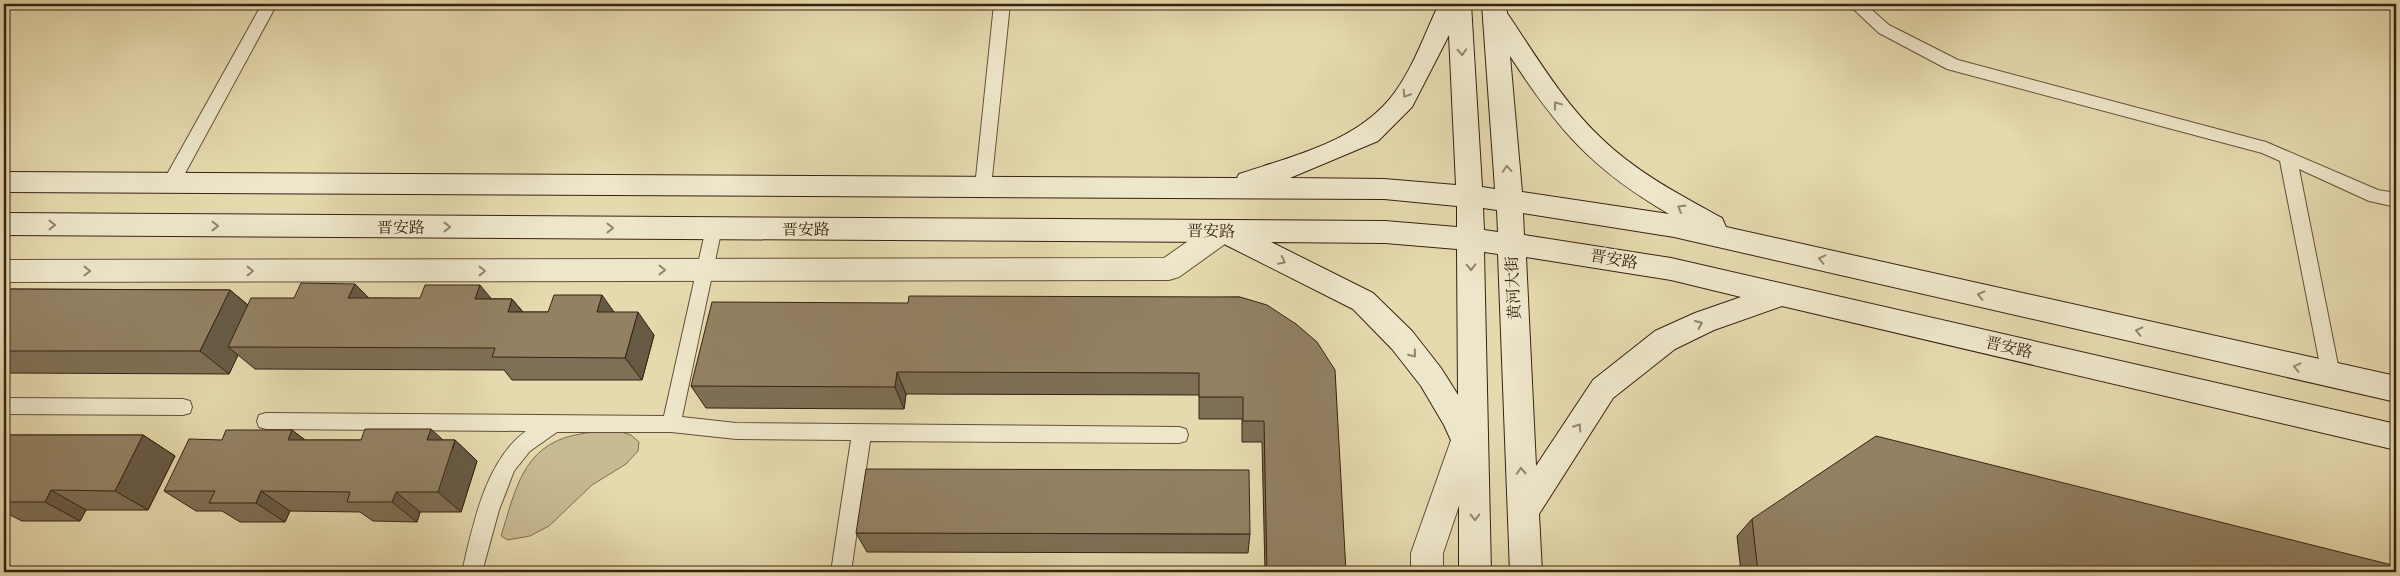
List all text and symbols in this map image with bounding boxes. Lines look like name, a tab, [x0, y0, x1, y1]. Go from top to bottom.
one-way arrow	[1457, 49, 1467, 57]
one-way arrow	[1403, 88, 1412, 98]
one-way arrow	[1554, 101, 1563, 110]
one-way arrow	[1501, 165, 1512, 173]
one-way arrow	[1677, 204, 1686, 214]
street label: 晋安路	[377, 217, 425, 238]
street label: 晋安路	[782, 219, 830, 240]
one-way arrow	[49, 220, 57, 230]
one-way arrow	[211, 220, 219, 231]
street label: 晋安路	[1187, 220, 1235, 242]
one-way arrow	[444, 222, 452, 232]
one-way arrow	[606, 223, 614, 233]
street label: 晋安路	[1589, 244, 1639, 274]
one-way arrow	[1818, 254, 1827, 265]
one-way arrow	[1277, 255, 1286, 265]
street label: 黄河大街	[1501, 255, 1525, 321]
one-way arrow	[1466, 264, 1476, 271]
one-way arrow	[659, 265, 667, 275]
one-way arrow	[84, 266, 92, 276]
one-way arrow	[246, 266, 254, 277]
one-way arrow	[479, 266, 487, 276]
one-way arrow	[1976, 290, 1985, 301]
one-way arrow	[1694, 319, 1703, 330]
one-way arrow	[2135, 326, 2143, 337]
street label: 晋安路	[1983, 331, 2035, 363]
one-way arrow	[1407, 348, 1415, 357]
one-way arrow	[2293, 362, 2302, 373]
one-way arrow	[1572, 424, 1581, 433]
one-way arrow	[1516, 467, 1527, 475]
one-way arrow	[1469, 513, 1480, 521]

